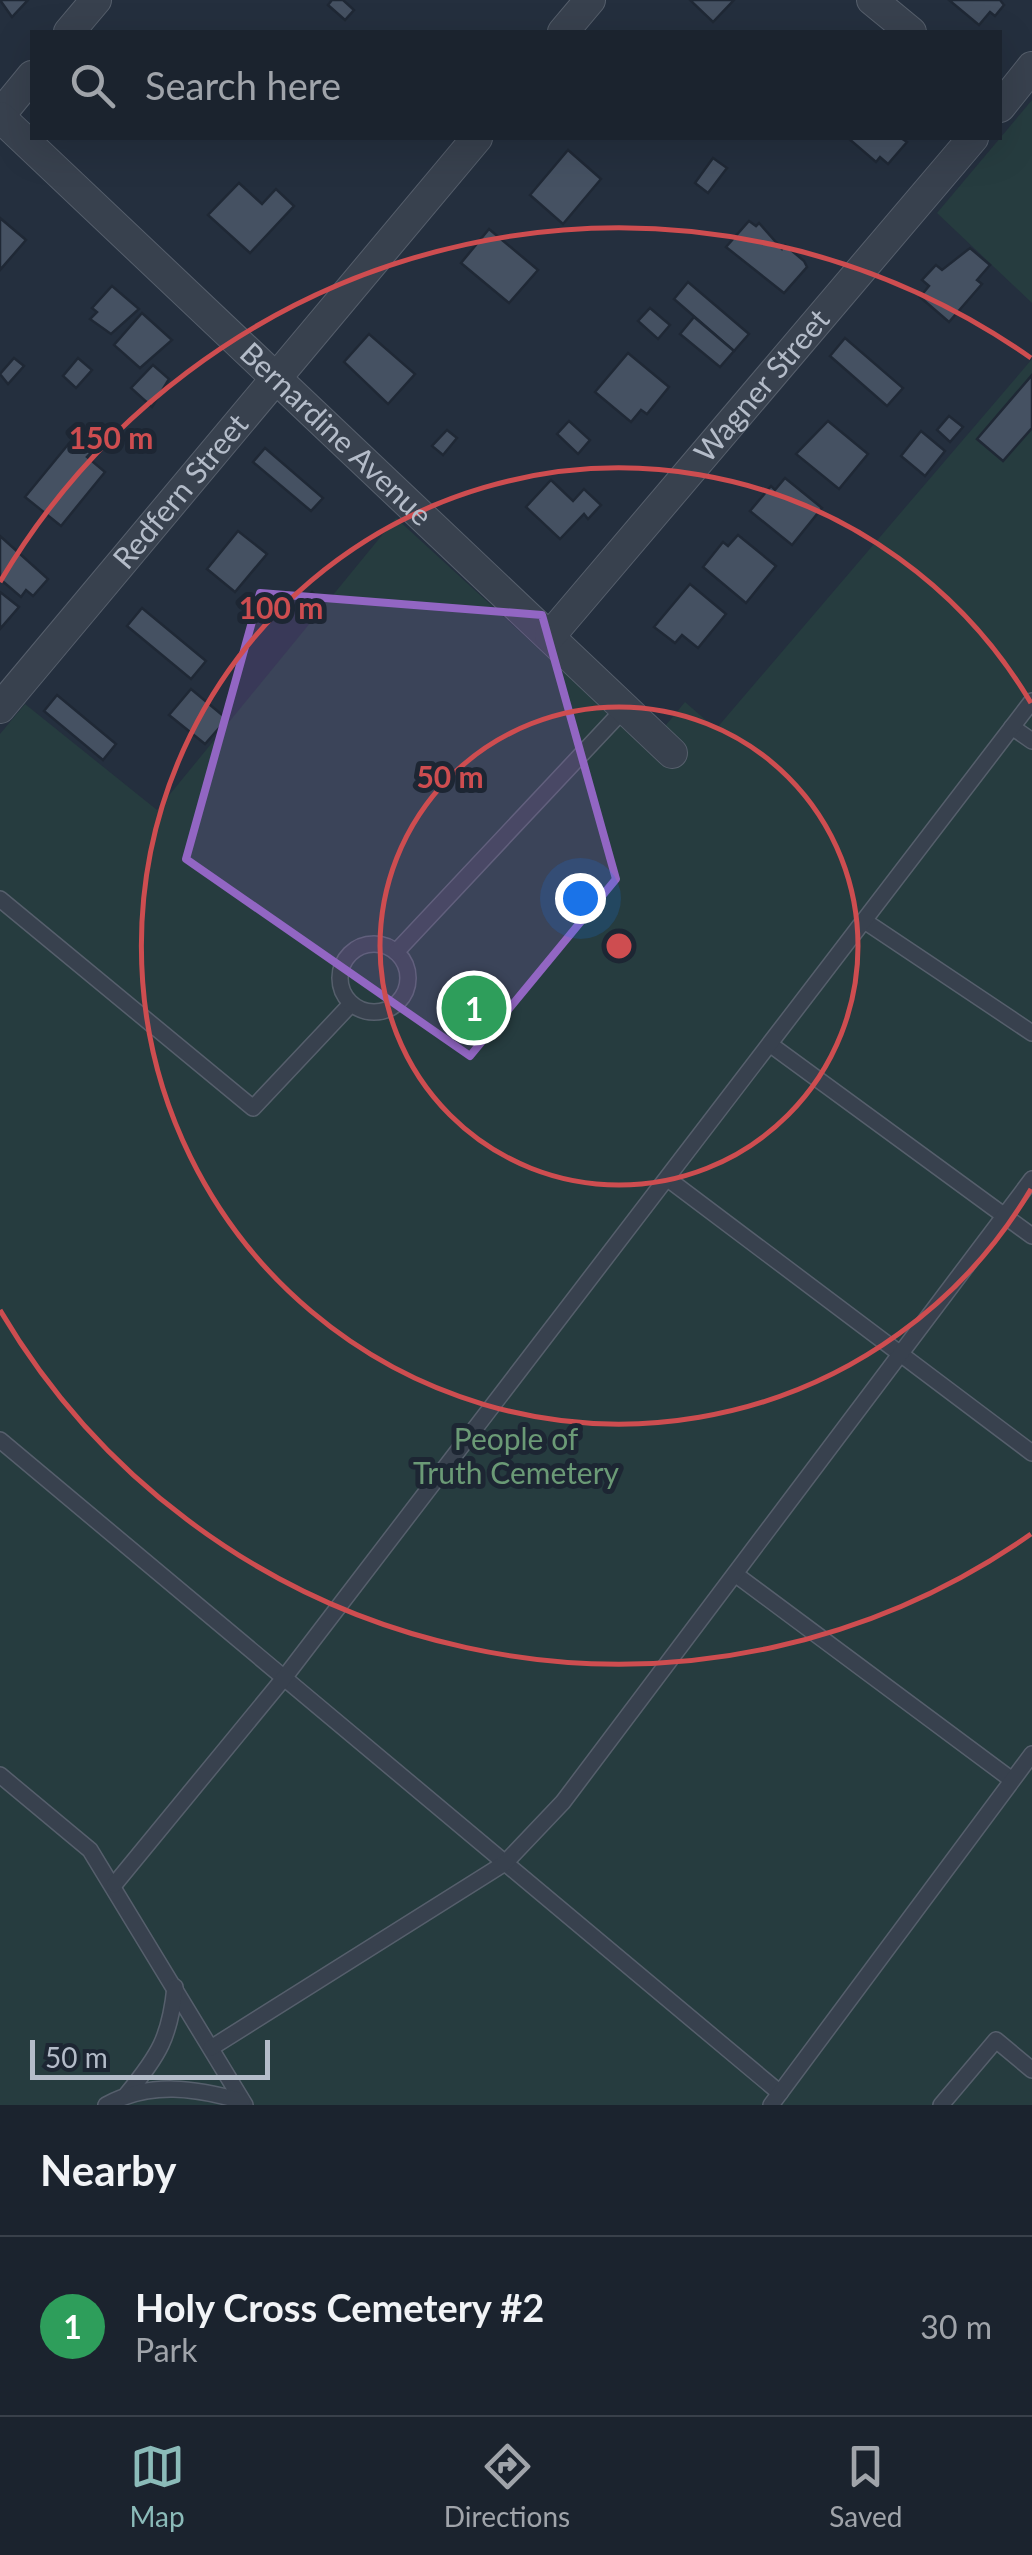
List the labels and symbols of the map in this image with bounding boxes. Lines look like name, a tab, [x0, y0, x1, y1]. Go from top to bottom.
street label: Wagner Street	[686, 301, 836, 469]
street label: Bernardine Avenue	[234, 334, 440, 532]
street label: Redfern Street	[104, 406, 255, 575]
text: 150 m	[69, 419, 153, 455]
text: 100 m	[239, 589, 323, 625]
text: 50 m	[416, 758, 484, 794]
your location	[555, 873, 606, 924]
centre of rings	[601, 928, 637, 964]
pin: 1	[442, 970, 506, 1046]
park label: People of Truth Cemetery	[413, 1420, 620, 1490]
scale bar	[30, 2035, 270, 2080]

